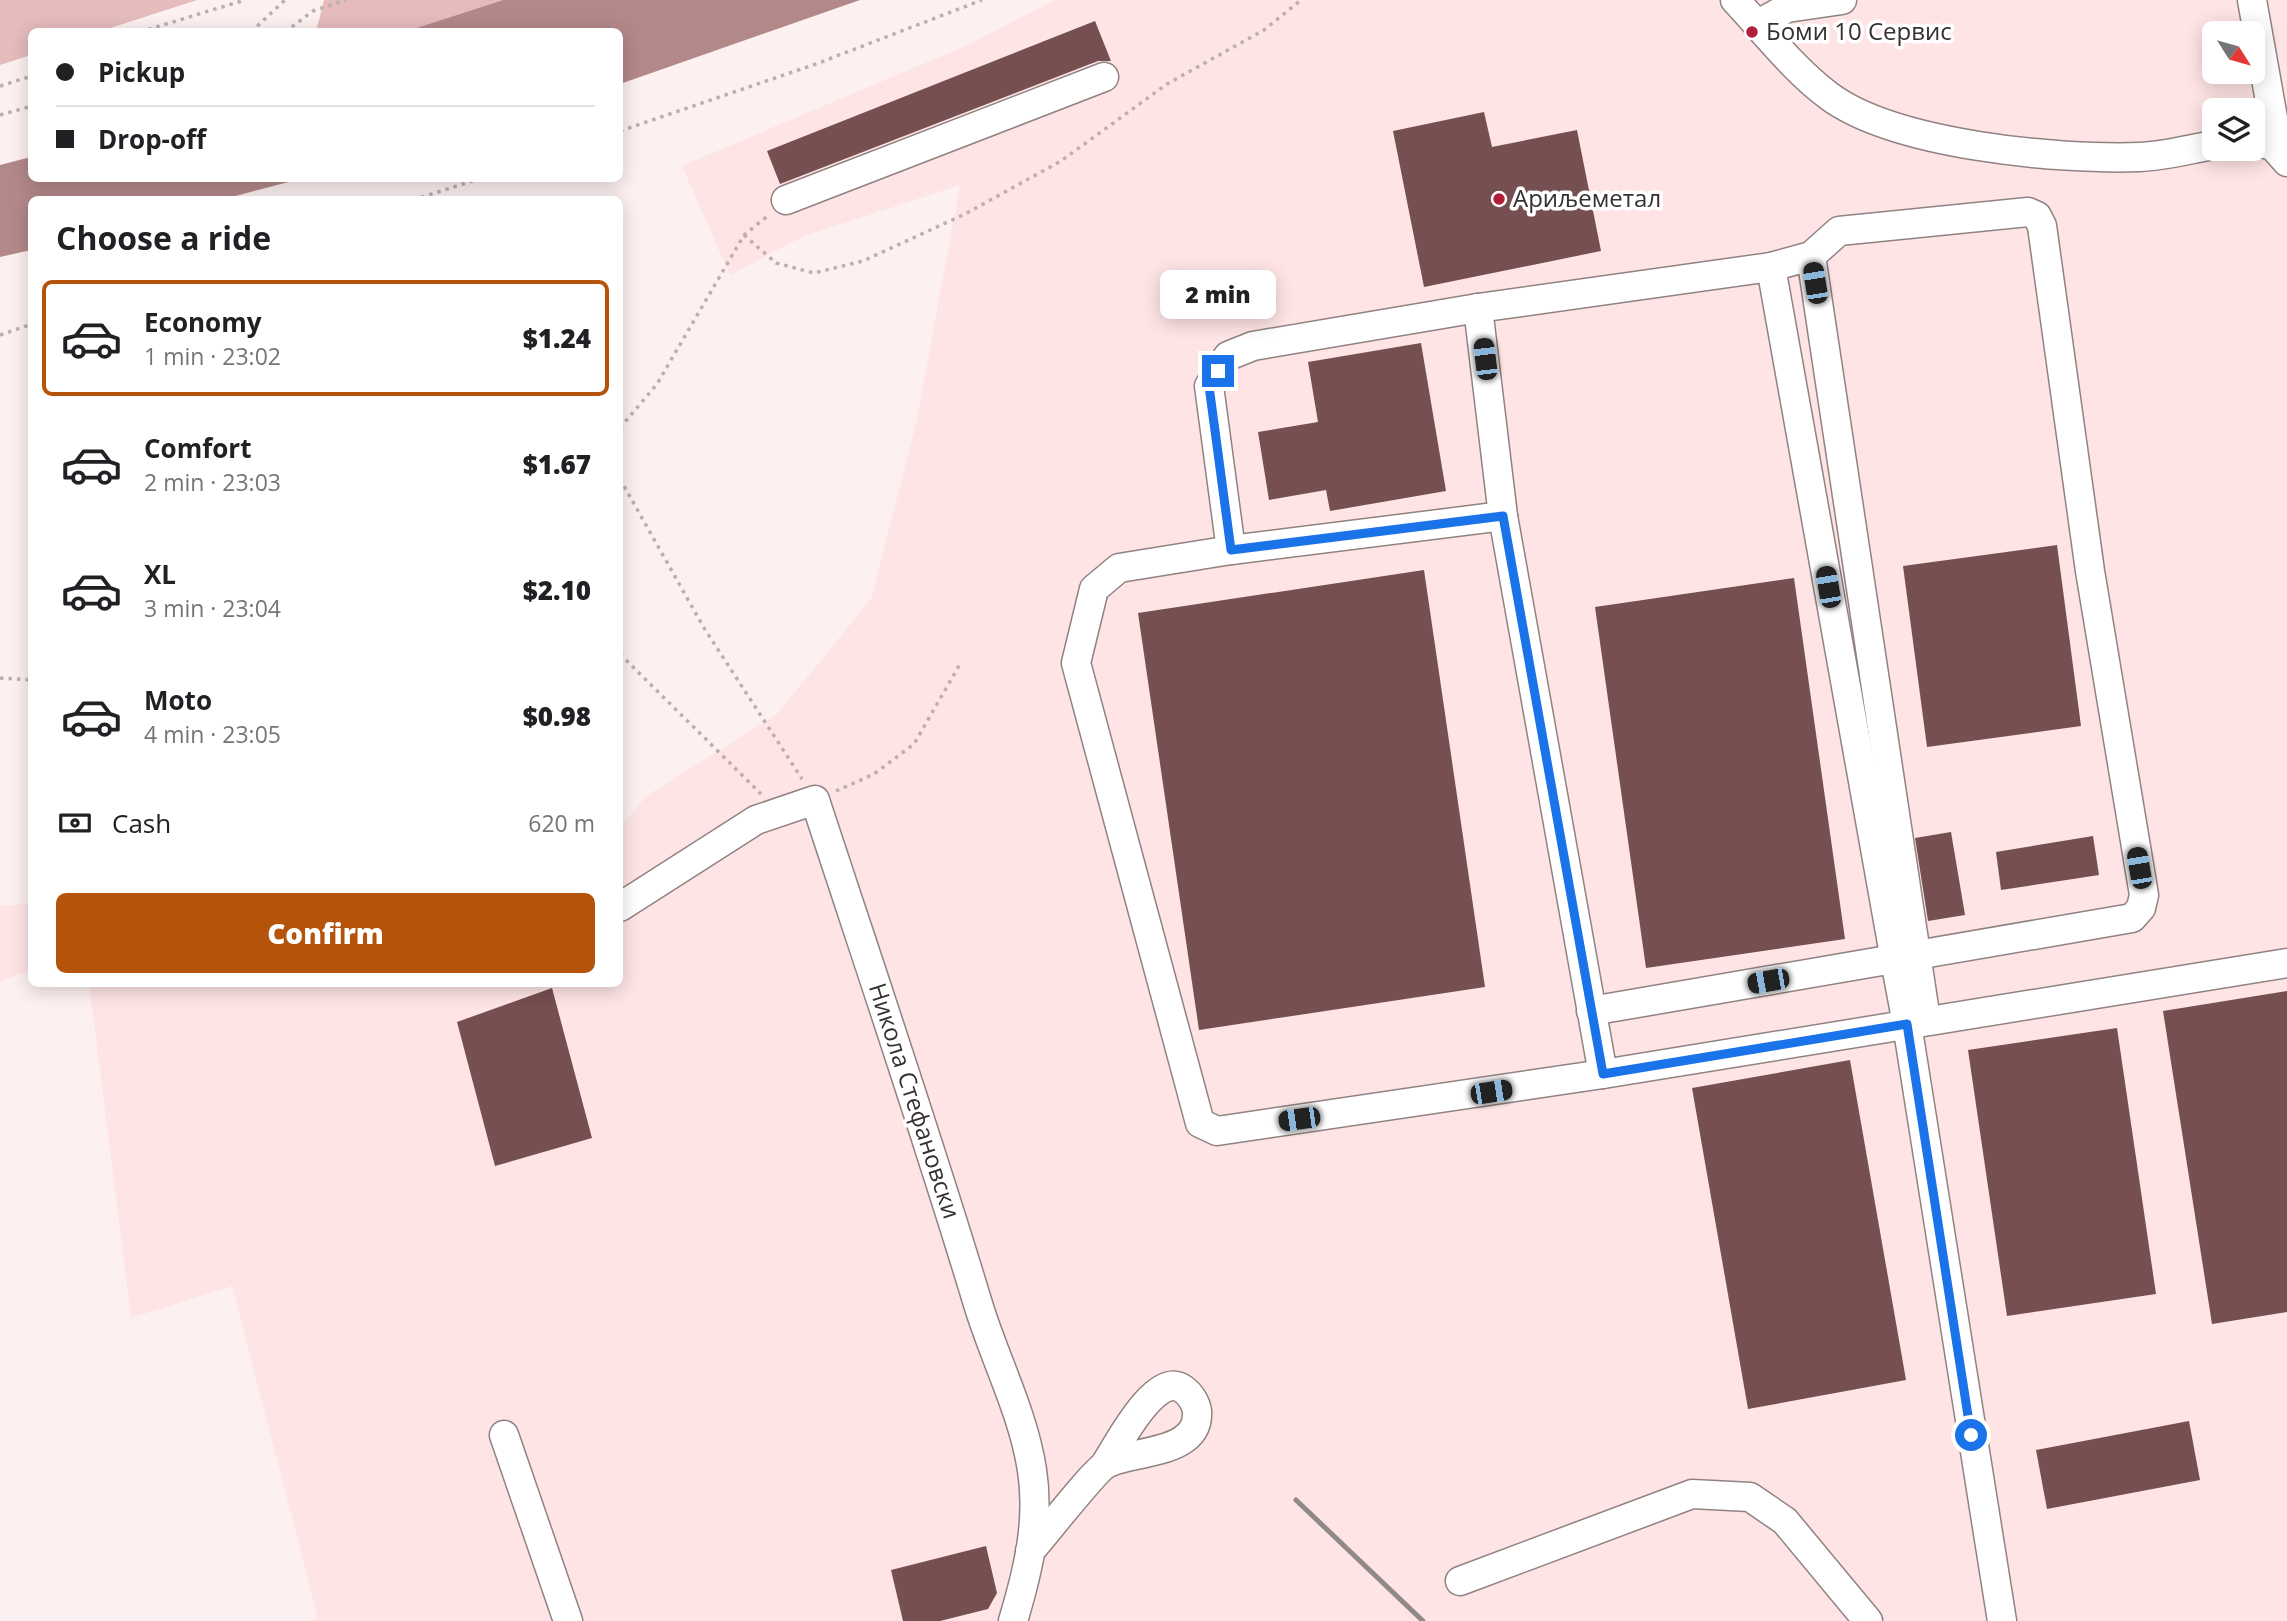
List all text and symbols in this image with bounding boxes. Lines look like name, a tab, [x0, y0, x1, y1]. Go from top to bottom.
place label: Боми 10 Сервис	[1766, 14, 1952, 47]
north arrow	[2202, 21, 2264, 84]
map controls	[2202, 21, 2265, 161]
marker: Боми 10 Сервис	[1744, 24, 1760, 40]
text: Pickup	[98, 54, 185, 90]
button: layers	[2202, 98, 2265, 161]
text: Drop-off	[98, 121, 206, 157]
place label: Ариљеметал	[1513, 181, 1661, 214]
marker: Ариљеметал	[1491, 191, 1507, 207]
text: Choose a ride	[56, 216, 271, 259]
car	[1802, 261, 1829, 305]
callout: 2 min	[1160, 270, 1276, 318]
text: 2 min	[1185, 278, 1251, 310]
text: Economy	[144, 304, 262, 340]
icon: car	[60, 307, 123, 370]
text: $1.24	[523, 320, 591, 356]
car	[1473, 337, 1498, 381]
text: 1 min · 23:02	[144, 340, 281, 372]
route end	[1202, 355, 1234, 387]
text: Comfort	[144, 430, 251, 466]
icon: car	[60, 433, 123, 496]
text: $1.67	[523, 446, 591, 482]
text: 2 min · 23:03	[144, 466, 281, 498]
text: XL	[144, 556, 176, 592]
icon: car	[60, 559, 123, 622]
car	[1815, 564, 1842, 610]
text: $2.10	[523, 572, 591, 608]
text: 3 min · 23:04	[144, 592, 281, 624]
text: Moto	[144, 682, 212, 718]
icon: car	[60, 685, 123, 748]
text: $0.98	[523, 698, 591, 734]
text: 4 min · 23:05	[144, 718, 281, 750]
icon: cash	[56, 804, 94, 842]
text: Cash	[112, 805, 171, 841]
text: 620 m	[528, 807, 595, 839]
car	[2126, 845, 2153, 891]
button: Confirm	[56, 893, 595, 973]
car	[1746, 967, 1791, 995]
street label: Никола Стефановски	[862, 978, 969, 1223]
car	[1469, 1078, 1514, 1106]
car	[1277, 1106, 1322, 1132]
route start	[1955, 1419, 1987, 1451]

